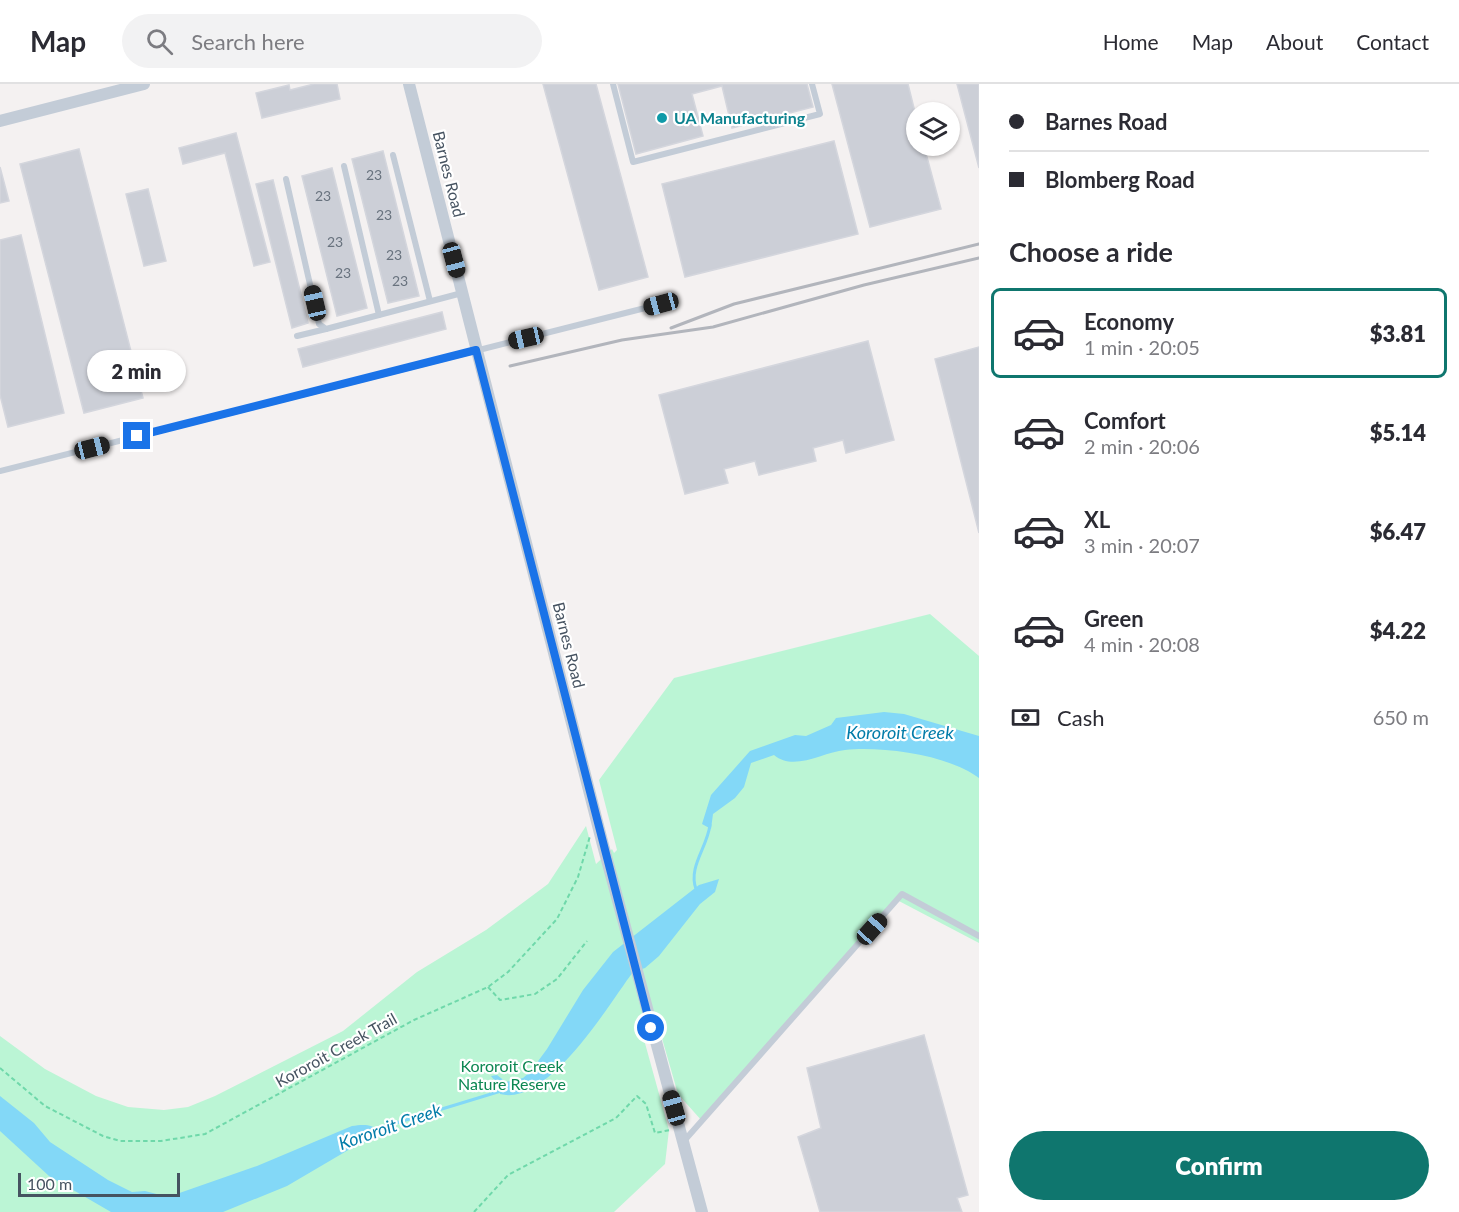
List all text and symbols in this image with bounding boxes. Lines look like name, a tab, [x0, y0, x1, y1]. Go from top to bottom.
search box	[122, 14, 542, 68]
text: Map	[30, 24, 86, 58]
icon: search	[143, 25, 176, 58]
text: Search here	[191, 28, 305, 55]
text: Home	[1103, 29, 1159, 54]
text: Map	[1192, 29, 1233, 54]
text: About	[1266, 29, 1323, 54]
text: Contact	[1356, 29, 1429, 54]
map controls	[906, 102, 960, 156]
button: layers	[906, 102, 960, 156]
place label: UA Manufacturing	[674, 108, 806, 127]
text: Barnes Road	[1045, 108, 1168, 135]
marker: UA Manufacturing	[655, 111, 669, 125]
street label: Barnes Road	[430, 129, 469, 219]
house number: 23	[366, 166, 382, 183]
text: Blomberg Road	[1045, 166, 1195, 193]
house number: 23	[315, 187, 331, 204]
house number: 23	[376, 206, 392, 223]
house number: 23	[327, 233, 343, 250]
text: Choose a ride	[1009, 235, 1173, 268]
car	[441, 240, 467, 280]
house number: 23	[386, 246, 402, 263]
house number: 23	[335, 264, 351, 281]
house number: 23	[392, 272, 408, 289]
car	[302, 283, 328, 323]
car	[641, 291, 681, 317]
icon: car	[1012, 306, 1066, 360]
text: Economy	[1084, 308, 1174, 335]
text: $3.81	[1370, 320, 1426, 347]
car	[506, 325, 546, 351]
text: 1 min · 20:05	[1084, 335, 1200, 359]
callout: 2 min	[88, 349, 186, 391]
text: 2 min	[112, 359, 161, 383]
icon: car	[1012, 405, 1066, 459]
text: Comfort	[1084, 407, 1166, 434]
text: $5.14	[1370, 419, 1426, 446]
route end	[123, 422, 150, 449]
text: 2 min · 20:06	[1084, 434, 1200, 458]
car	[72, 435, 112, 461]
icon: car	[1012, 504, 1066, 558]
text: XL	[1084, 506, 1110, 533]
text: $6.47	[1370, 518, 1426, 545]
text: 3 min · 20:07	[1084, 533, 1200, 557]
street label: Barnes Road	[550, 600, 589, 690]
icon: car	[1012, 603, 1066, 657]
text: Green	[1084, 605, 1144, 632]
text: $4.22	[1370, 617, 1426, 644]
text: 4 min · 20:08	[1084, 632, 1200, 656]
icon: cash	[1009, 701, 1042, 734]
text: Cash	[1057, 704, 1104, 731]
text: 650 m	[1373, 705, 1429, 729]
water label: Kororoit Creek	[846, 721, 954, 743]
car	[853, 910, 891, 948]
street label: Kororoit Creek Trail	[272, 1008, 400, 1091]
route start	[637, 1014, 664, 1041]
park label: Kororoit Creek Nature Reserve	[458, 1056, 566, 1093]
car	[660, 1088, 688, 1128]
water label: Kororoit Creek	[335, 1098, 445, 1154]
button: Confirm	[1009, 1131, 1429, 1200]
scale bar	[18, 1170, 180, 1198]
text: 100 m	[27, 1174, 72, 1193]

